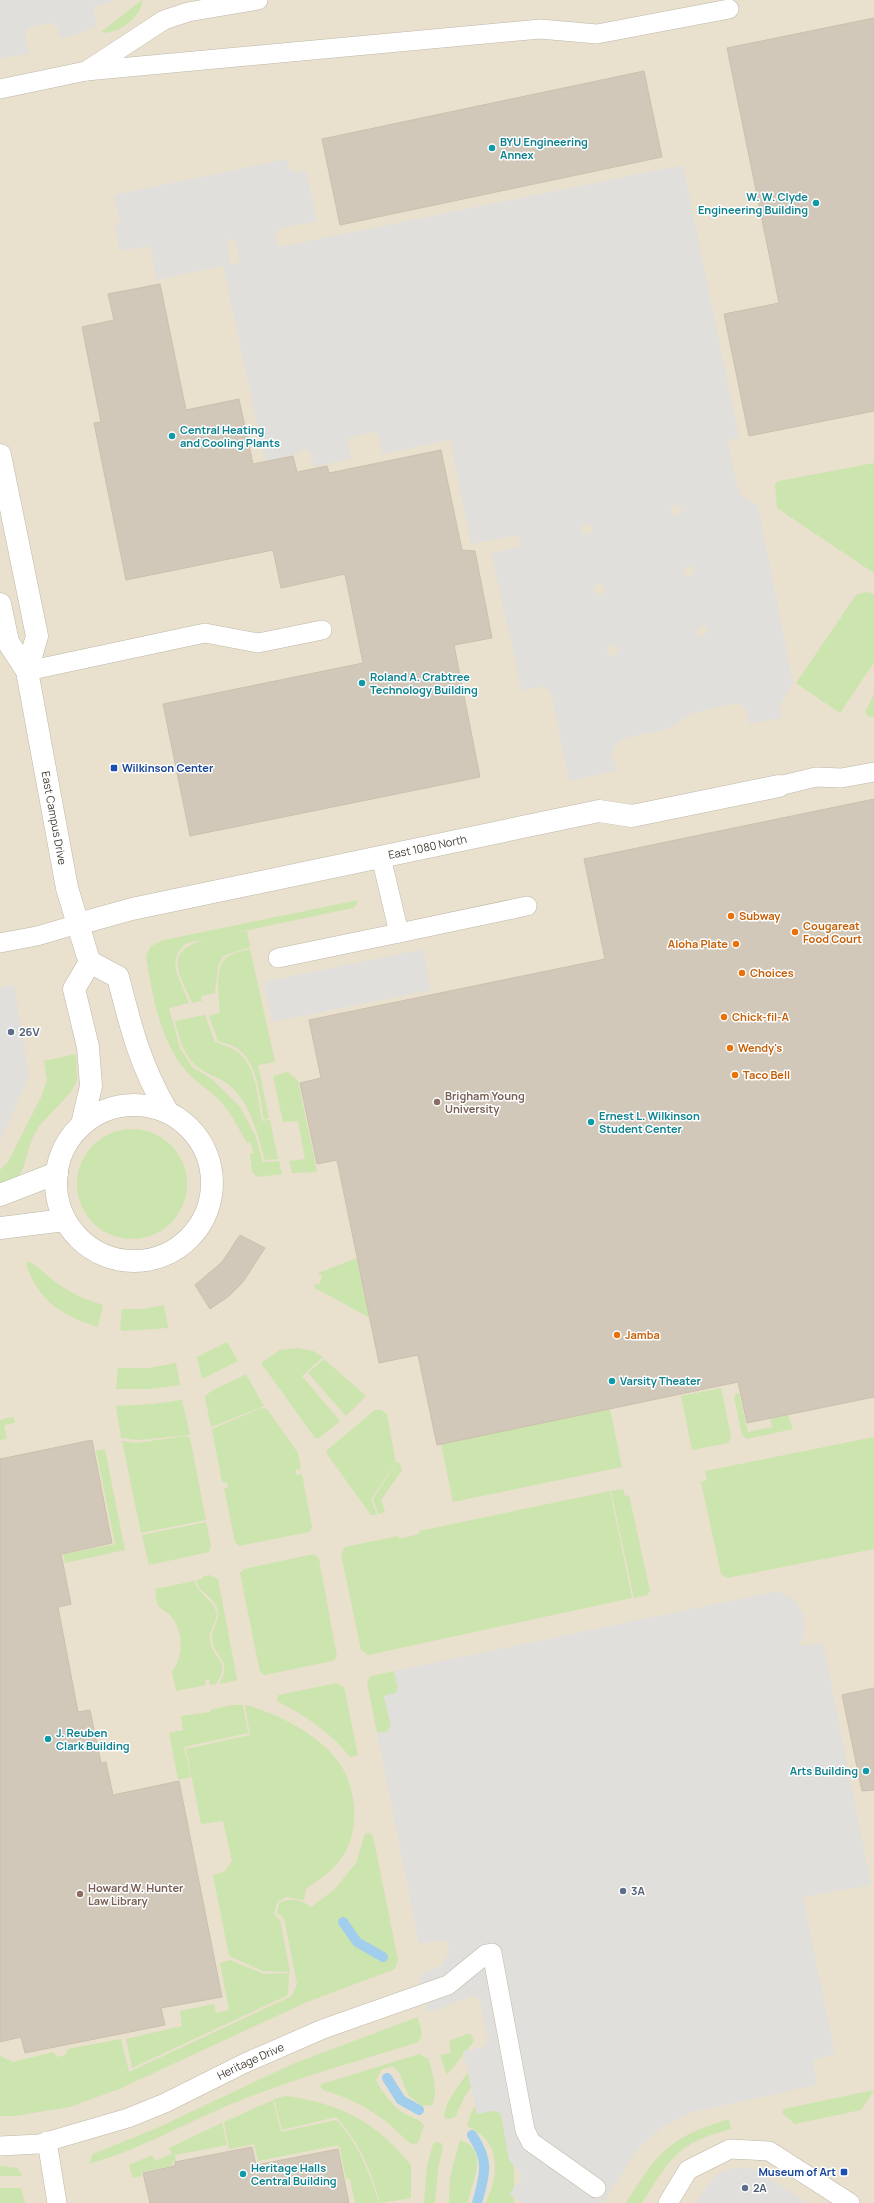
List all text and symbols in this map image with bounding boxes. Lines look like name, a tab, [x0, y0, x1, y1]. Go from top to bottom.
place label: BYU Engineering Annex	[500, 134, 588, 162]
marker: BYU Engineering Annex	[487, 143, 497, 153]
place label: W. W. Clyde Engineering Building	[698, 189, 808, 217]
marker: W. W. Clyde Engineering Building	[811, 198, 821, 208]
place label: Central Heating and Cooling Plants	[180, 422, 280, 450]
marker: Central Heating and Cooling Plants	[167, 431, 177, 441]
place label: Roland A. Crabtree Technology Building	[370, 669, 478, 697]
marker: Roland A. Crabtree Technology Building	[357, 678, 367, 688]
place label: Wilkinson Center	[122, 760, 214, 775]
marker: Wilkinson Center	[109, 763, 119, 773]
street label: East Campus Drive	[39, 770, 71, 867]
street label: East 1080 North	[387, 831, 468, 862]
place label: Subway	[739, 908, 781, 923]
marker: Subway	[726, 911, 736, 921]
place label: Cougareat Food Court	[803, 918, 862, 946]
marker: Cougareat Food Court	[790, 927, 800, 937]
place label: Aloha Plate	[668, 936, 728, 951]
marker: Aloha Plate	[731, 939, 741, 949]
place label: Choices	[750, 965, 794, 980]
marker: Choices	[737, 968, 747, 978]
place label: Chick-fil-A	[732, 1009, 790, 1024]
marker: Chick-fil-A	[719, 1012, 729, 1022]
place label: 26V	[19, 1024, 39, 1039]
marker: 26V	[6, 1027, 16, 1037]
place label: Wendy's	[738, 1040, 782, 1055]
marker: Wendy's	[725, 1043, 735, 1053]
place label: Taco Bell	[743, 1067, 790, 1082]
marker: Taco Bell	[730, 1070, 740, 1080]
place label: Brigham Young University	[445, 1088, 525, 1116]
marker: Brigham Young University	[432, 1097, 442, 1107]
place label: Ernest L. Wilkinson Student Center	[599, 1108, 700, 1136]
marker: Ernest L. Wilkinson Student Center	[586, 1117, 596, 1127]
place label: Jamba	[625, 1327, 660, 1342]
marker: Jamba	[612, 1330, 622, 1340]
place label: Varsity Theater	[620, 1373, 702, 1388]
marker: Varsity Theater	[607, 1376, 617, 1386]
place label: J. Reuben Clark Building	[56, 1725, 130, 1753]
marker: J. Reuben Clark Building	[43, 1734, 53, 1744]
place label: Arts Building	[790, 1763, 858, 1778]
marker: Arts Building	[861, 1766, 871, 1776]
place label: Howard W. Hunter Law Library	[88, 1880, 184, 1908]
place label: 3A	[631, 1883, 645, 1898]
marker: 3A	[618, 1886, 628, 1896]
marker: Howard W. Hunter Law Library	[75, 1889, 85, 1899]
street label: Heritage Drive	[214, 2039, 287, 2083]
place label: Heritage Halls Central Building	[251, 2160, 337, 2188]
place label: Museum of Art	[758, 2164, 836, 2179]
marker: Museum of Art	[839, 2167, 849, 2177]
marker: Heritage Halls Central Building	[238, 2169, 248, 2179]
place label: 2A	[753, 2180, 767, 2195]
marker: 2A	[740, 2183, 750, 2193]

